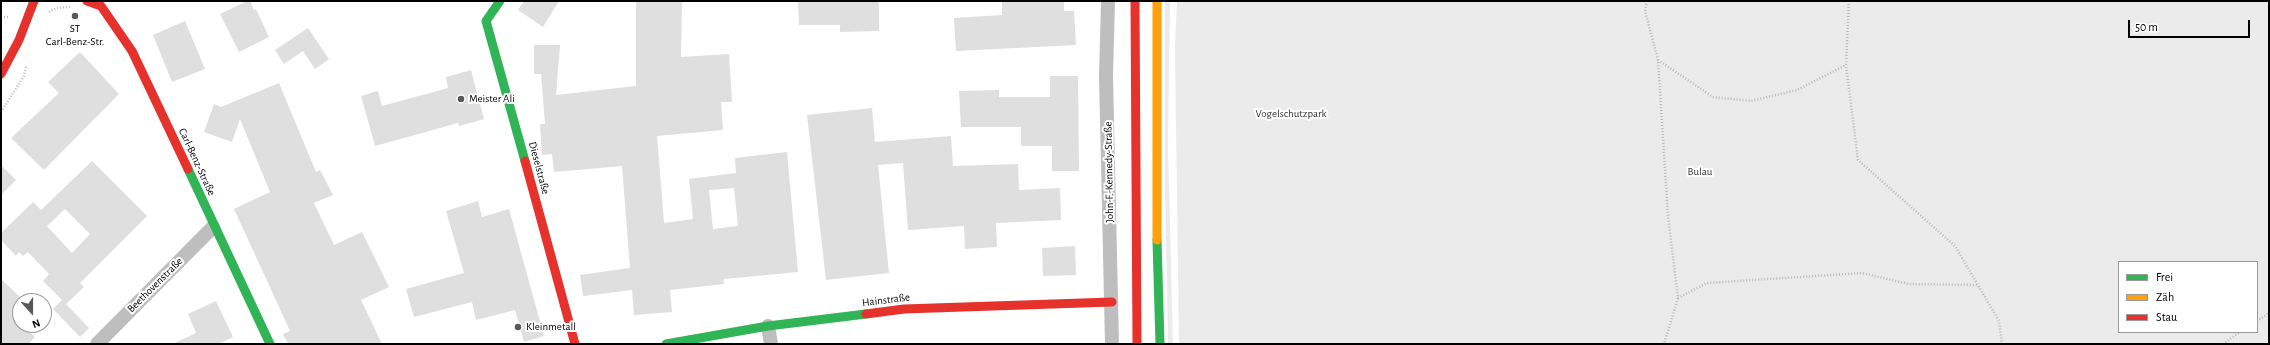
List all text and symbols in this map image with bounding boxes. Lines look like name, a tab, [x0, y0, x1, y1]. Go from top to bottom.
marker: ST Carl-Benz-Str.	[70, 11, 80, 21]
scale bar	[2130, 12, 2252, 38]
text: 50 m	[2135, 21, 2158, 33]
place label: ST Carl-Benz-Str.	[46, 22, 104, 48]
place label: Meister Ali	[469, 92, 515, 106]
marker: Meister Ali	[456, 94, 466, 104]
park label: Vogelschutzpark	[1255, 107, 1327, 121]
street label: John-F.-Kennedy-Straße	[1102, 121, 1116, 223]
street label: Carl-Benz-Straße	[176, 126, 218, 198]
street label: Dieselstraße	[526, 140, 552, 196]
park label: Bulau	[1688, 165, 1712, 179]
street label: Beethovenstraße	[125, 255, 185, 315]
legend	[2118, 261, 2258, 333]
text: Frei	[2156, 271, 2173, 283]
street label: Hainstraße	[861, 291, 911, 309]
text: Zäh	[2156, 291, 2174, 303]
north arrow	[12, 293, 52, 333]
text: Stau	[2156, 311, 2177, 323]
text: N	[31, 317, 42, 330]
place label: Kleinmetall	[526, 320, 576, 334]
marker: Kleinmetall	[513, 322, 523, 332]

